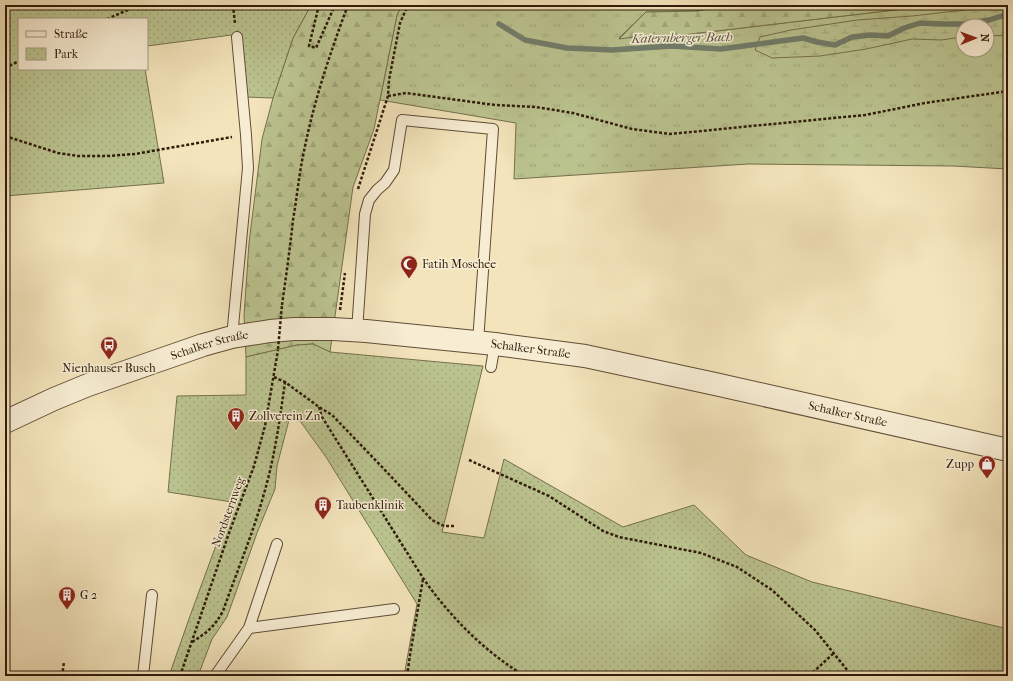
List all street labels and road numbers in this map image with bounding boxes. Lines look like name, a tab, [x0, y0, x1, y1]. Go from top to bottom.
street label: Schalker Straße	[169, 328, 249, 363]
street label: Schalker Straße	[490, 337, 572, 361]
street label: Schalker Straße	[807, 398, 889, 430]
street label: Nordsternweg	[209, 474, 247, 549]

